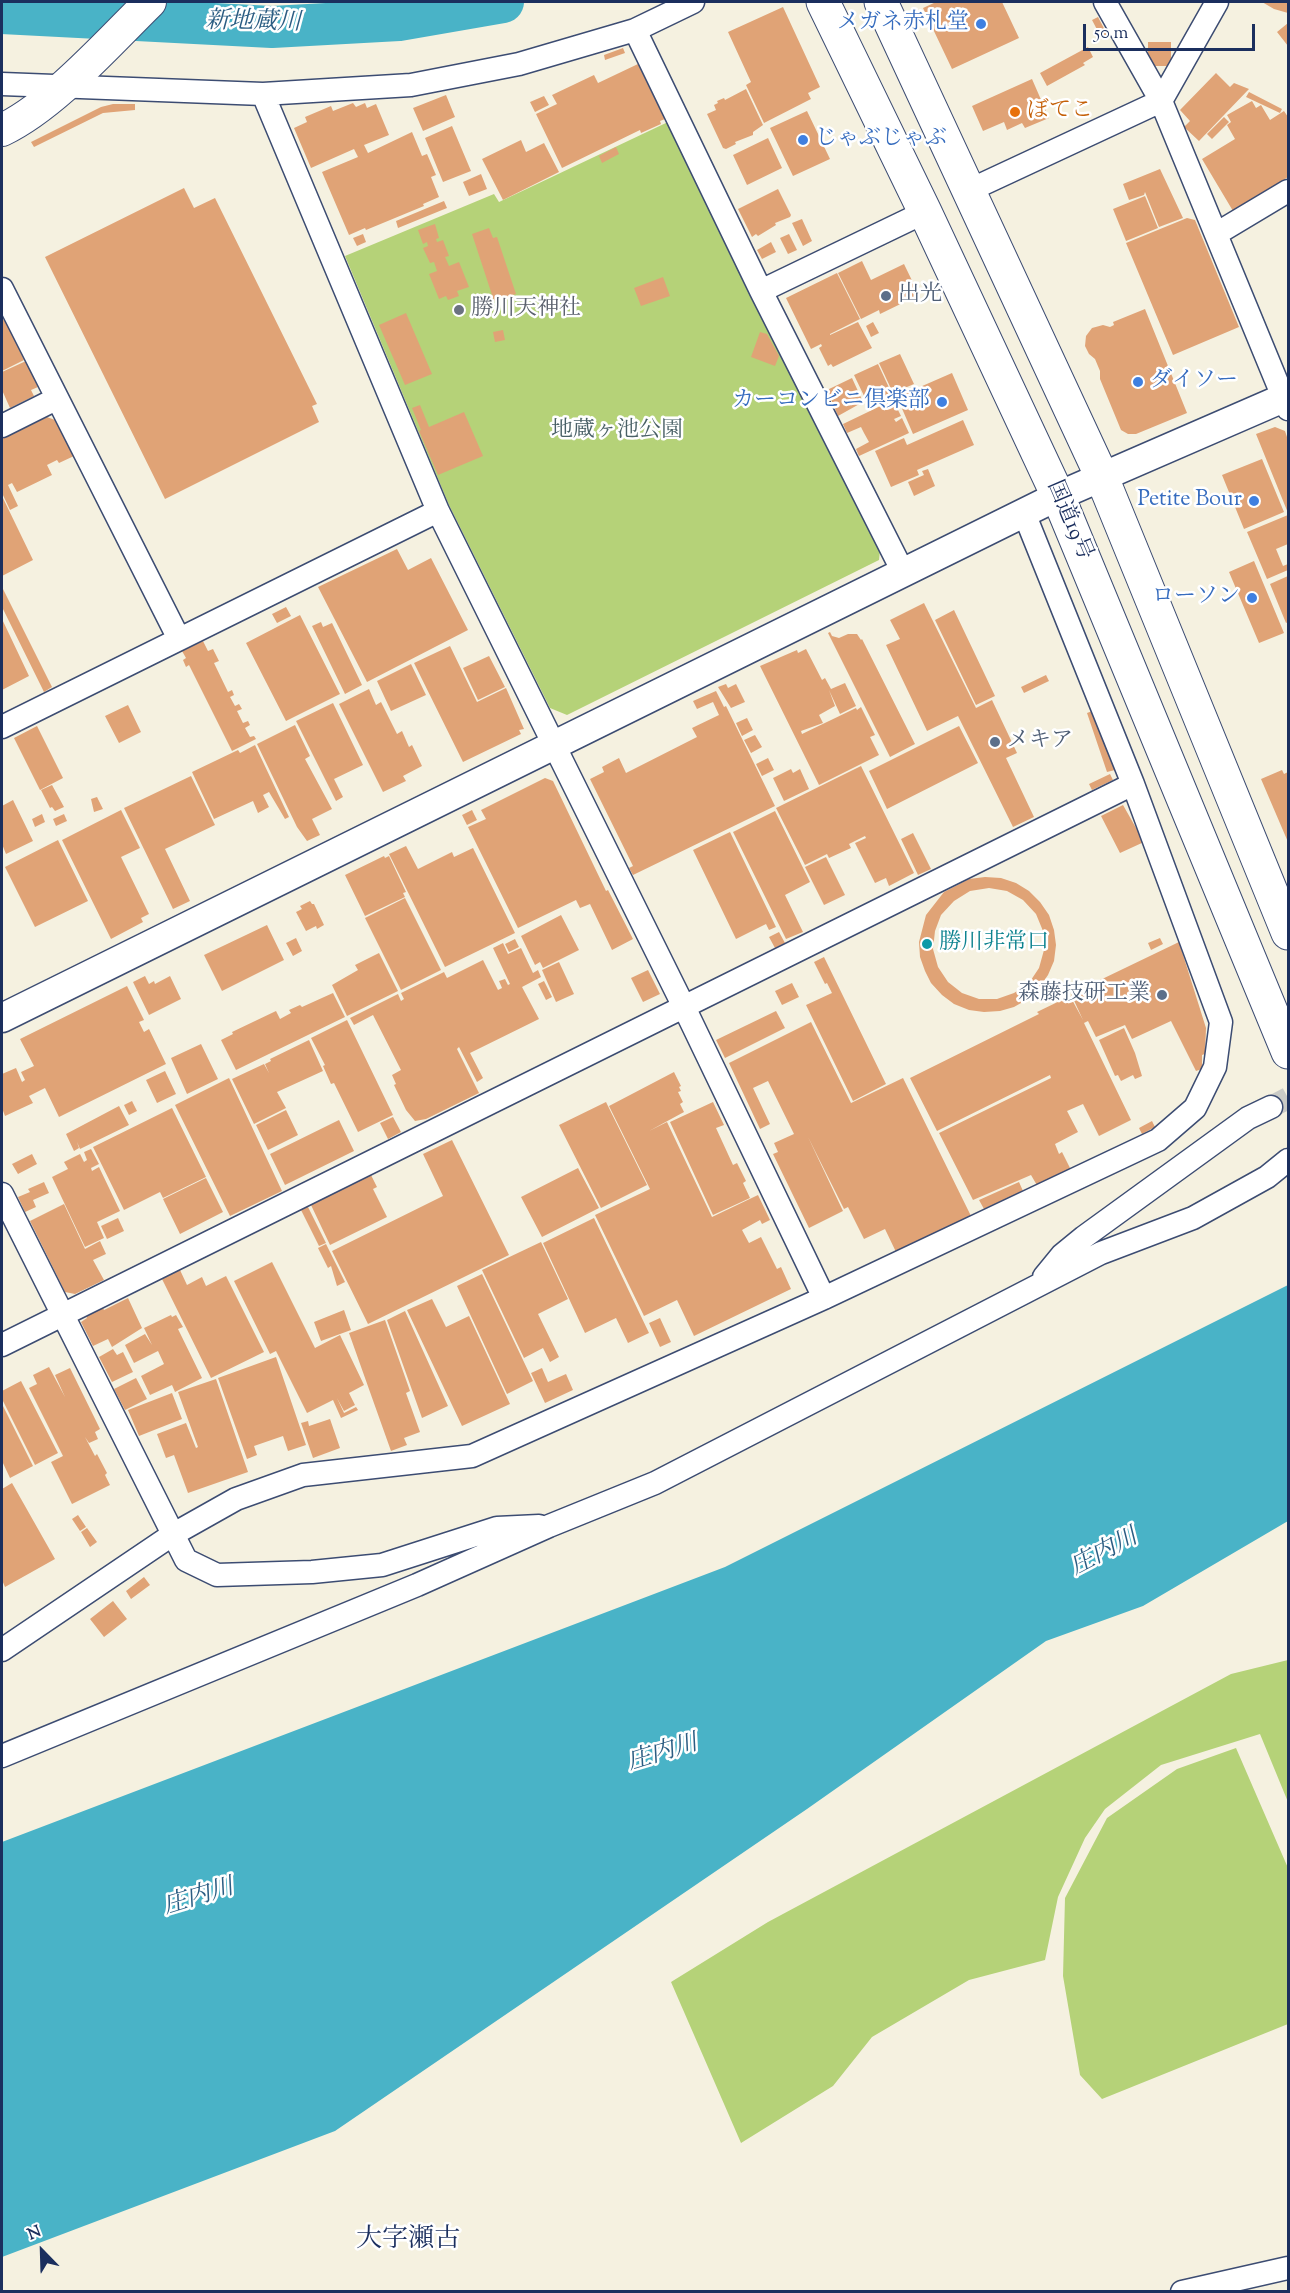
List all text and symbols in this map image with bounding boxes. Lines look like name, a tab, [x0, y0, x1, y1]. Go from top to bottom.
water label: 新地蔵川	[205, 9, 301, 39]
place label: メガネ赤札堂	[837, 11, 969, 37]
scale bar	[1086, 12, 1258, 50]
marker: メガネ赤札堂	[974, 17, 988, 31]
text: 50 m	[1094, 21, 1128, 47]
place label: ぼてこ	[1027, 99, 1093, 125]
marker: ぼてこ	[1008, 105, 1022, 119]
place label: じゃぶじゃぶ	[815, 127, 947, 153]
marker: じゃぶじゃぶ	[796, 133, 810, 147]
place label: 出光	[898, 283, 942, 309]
marker: 出光	[879, 289, 893, 303]
place label: 勝川天神社	[471, 297, 581, 323]
marker: 勝川天神社	[452, 303, 466, 317]
place label: ダイソー	[1150, 369, 1238, 395]
marker: ダイソー	[1131, 375, 1145, 389]
place label: カーコンビニ倶楽部	[732, 389, 930, 415]
marker: カーコンビニ倶楽部	[935, 395, 949, 409]
park label: 地蔵ヶ池公園	[551, 419, 683, 445]
street label: 国道19号	[1039, 477, 1097, 565]
place label: Petite Bour	[1137, 488, 1242, 514]
marker: Petite Bour	[1247, 494, 1261, 508]
place label: ローソン	[1152, 585, 1240, 611]
marker: ローソン	[1245, 591, 1259, 605]
place label: メキア	[1007, 729, 1073, 755]
marker: メキア	[988, 735, 1002, 749]
place label: 勝川非常口	[939, 931, 1049, 957]
marker: 勝川非常口	[920, 937, 934, 951]
place label: 森藤技研工業	[1018, 982, 1150, 1008]
marker: 森藤技研工業	[1155, 988, 1169, 1002]
water label: 庄内川	[1066, 1524, 1144, 1584]
water label: 庄内川	[624, 1731, 702, 1779]
water label: 庄内川	[160, 1875, 238, 1923]
north arrow	[12, 2221, 72, 2281]
text: N	[24, 2221, 45, 2247]
district label: 大字瀬古	[356, 2226, 460, 2258]

